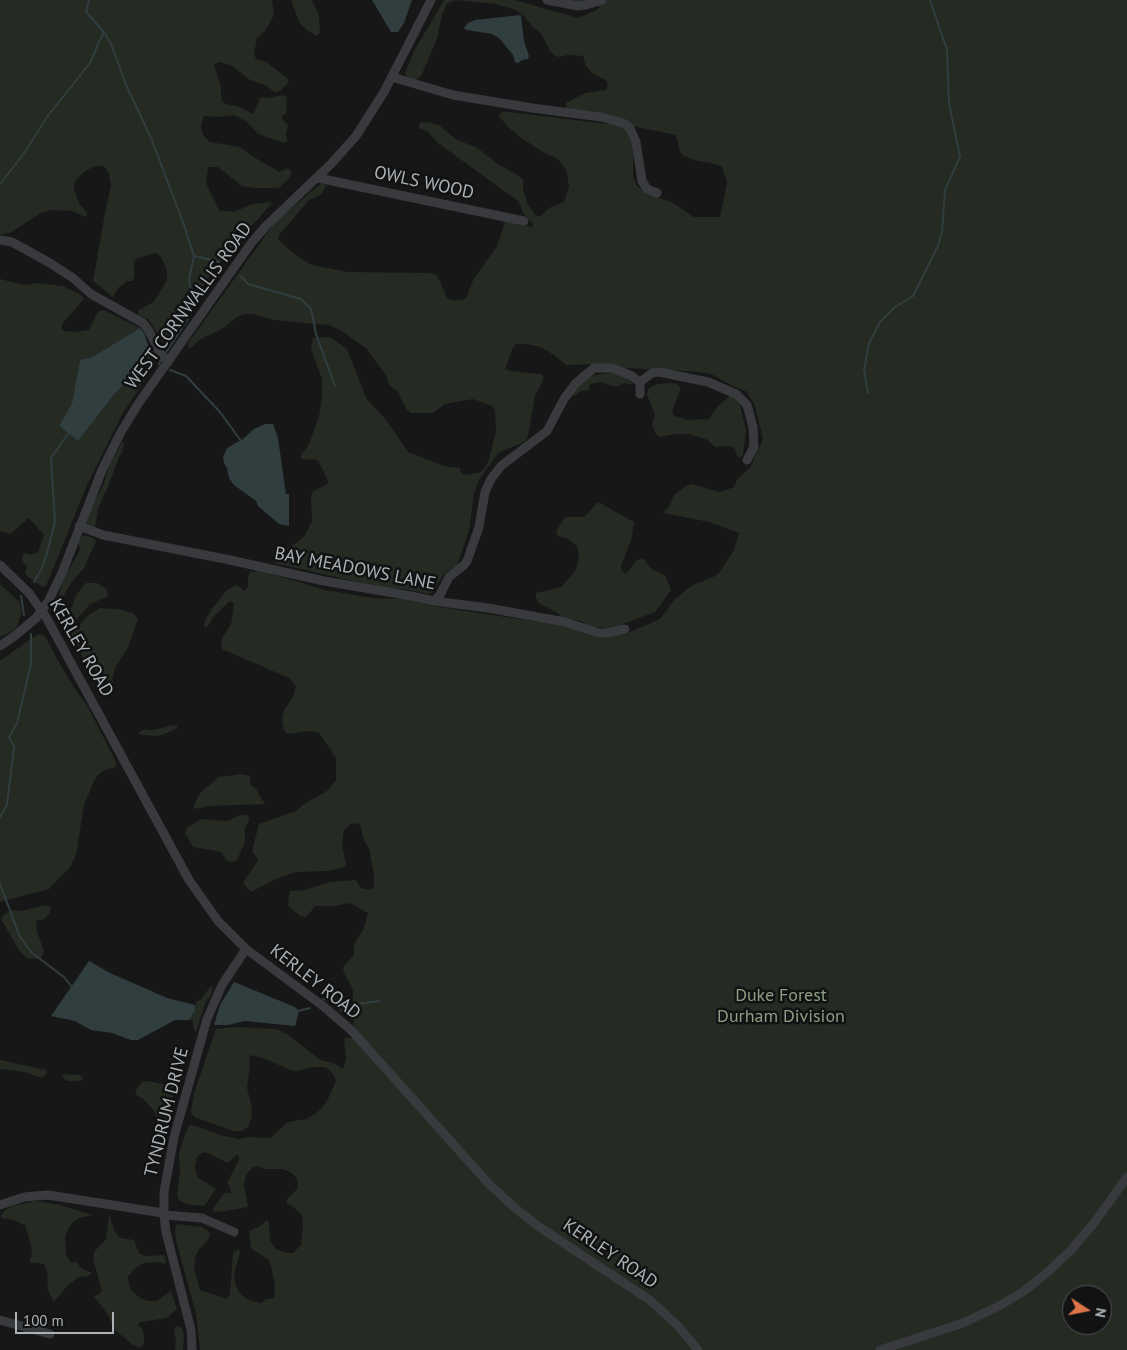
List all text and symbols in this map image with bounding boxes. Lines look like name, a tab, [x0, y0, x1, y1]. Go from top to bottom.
street label: OWLS WOOD	[372, 162, 476, 204]
street label: WEST CORNWALLIS ROAD	[121, 218, 257, 394]
street label: BAY MEADOWS LANE	[273, 543, 437, 595]
street label: KERLEY ROAD	[44, 595, 118, 701]
street label: KERLEY ROAD	[265, 940, 365, 1024]
park label: Duke Forest Durham Division	[717, 985, 845, 1028]
street label: TYNDRUM DRIVE	[140, 1045, 194, 1179]
street label: KERLEY ROAD	[559, 1215, 661, 1293]
north arrow	[1062, 1285, 1112, 1335]
scale bar	[18, 1302, 116, 1334]
text: N	[1091, 1306, 1110, 1319]
text: 100 m	[23, 1311, 64, 1330]

